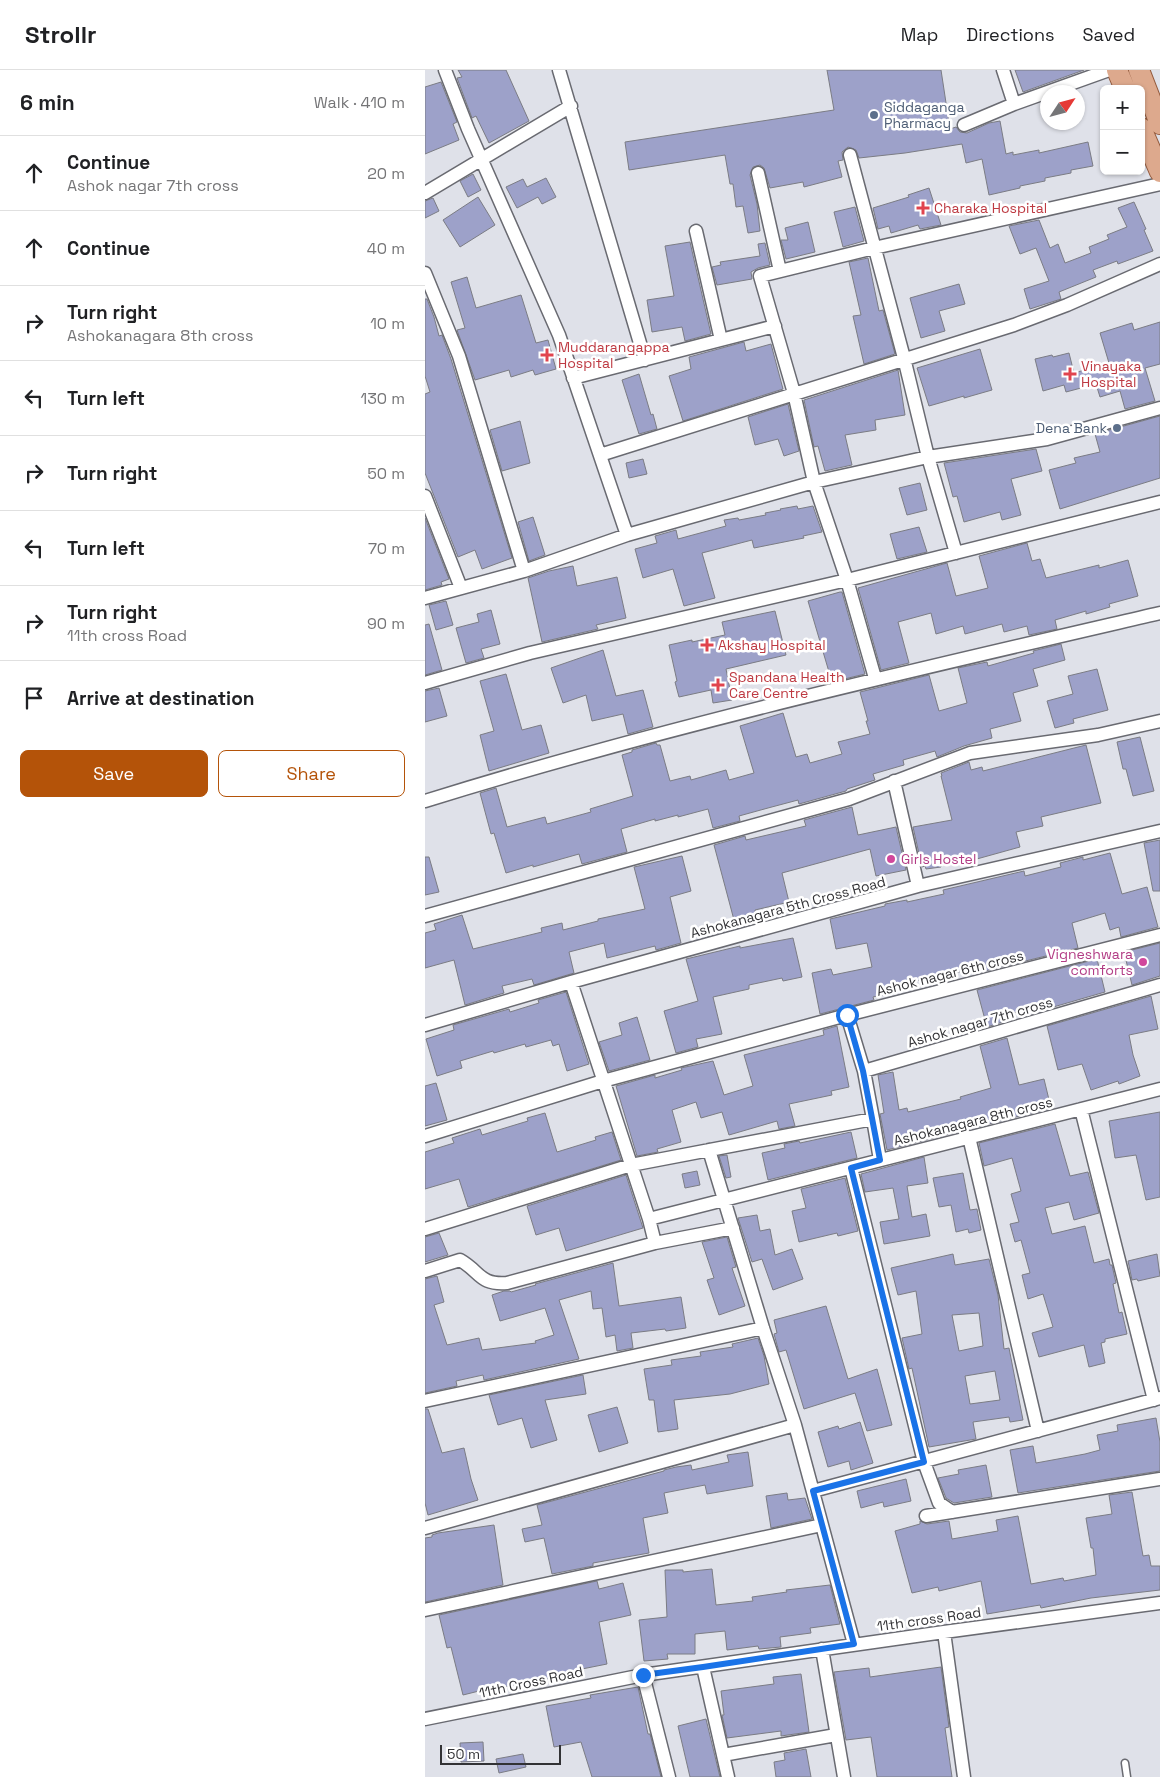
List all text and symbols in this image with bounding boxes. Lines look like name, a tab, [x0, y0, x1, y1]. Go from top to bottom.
text: Strollr	[25, 19, 97, 50]
text: Map	[901, 23, 938, 46]
text: Directions	[966, 23, 1055, 46]
text: Saved	[1083, 23, 1135, 46]
north arrow	[1040, 85, 1085, 130]
map controls	[1100, 85, 1145, 175]
button: +	[1100, 85, 1145, 130]
text: 6 min	[20, 89, 75, 116]
text: Walk · 410 m	[314, 92, 405, 113]
place label: Siddaganga Pharmacy	[884, 98, 965, 132]
marker: Siddaganga Pharmacy	[868, 109, 880, 121]
button: −	[1100, 130, 1145, 175]
text: Continue	[67, 150, 150, 175]
icon: ahead	[20, 159, 48, 187]
text: 20 m	[367, 163, 405, 184]
text: Ashok nagar 7th cross	[67, 175, 239, 196]
place label: Charaka Hospital	[934, 199, 1047, 217]
marker: Charaka Hospital	[916, 201, 930, 215]
icon: ahead	[20, 234, 48, 262]
text: Continue	[67, 236, 150, 261]
text: 40 m	[367, 238, 405, 259]
text: Turn right	[67, 300, 157, 325]
icon: right	[20, 309, 48, 337]
text: 10 m	[370, 313, 405, 334]
text: Ashokanagara 8th cross	[67, 325, 253, 346]
place label: Muddarangappa Hospital	[558, 338, 670, 372]
marker: Muddarangappa Hospital	[540, 348, 554, 362]
place label: Vinayaka Hospital	[1081, 357, 1142, 391]
marker: Vinayaka Hospital	[1063, 367, 1077, 381]
icon: left	[20, 384, 48, 412]
text: Turn left	[67, 386, 145, 411]
text: 130 m	[361, 388, 405, 409]
place label: Dena Bank	[1036, 419, 1107, 437]
marker: Dena Bank	[1111, 422, 1123, 434]
icon: right	[20, 459, 48, 487]
text: Turn right	[67, 461, 157, 486]
text: 50 m	[367, 463, 405, 484]
icon: left	[20, 534, 48, 562]
text: Turn left	[67, 536, 145, 561]
text: 70 m	[368, 538, 405, 559]
text: Turn right	[67, 600, 157, 625]
icon: right	[20, 609, 48, 637]
text: 90 m	[367, 613, 405, 634]
text: 11th cross Road	[67, 625, 187, 646]
place label: Akshay Hospital	[718, 636, 826, 654]
marker: Akshay Hospital	[700, 638, 714, 652]
place label: Spandana Health Care Centre	[729, 668, 845, 702]
marker: Spandana Health Care Centre	[711, 678, 725, 692]
icon: arrive	[20, 684, 48, 712]
text: Arrive at destination	[67, 686, 255, 711]
button: Save	[20, 750, 208, 797]
button: Share	[218, 750, 405, 797]
place label: Girls Hostel	[901, 850, 976, 868]
marker: Girls Hostel	[885, 853, 897, 865]
street label: Ashokanagara 5th Cross Road	[688, 872, 888, 942]
place label: Vigneshwara comforts	[1047, 945, 1133, 979]
street label: Ashok nagar 6th cross	[875, 946, 1025, 1000]
marker: Vigneshwara comforts	[1137, 956, 1149, 968]
street label: Ashok nagar 7th cross	[905, 993, 1055, 1051]
route start	[836, 1004, 859, 1027]
street label: Ashokanagara 8th cross	[892, 1093, 1054, 1149]
street label: 11th cross Road	[876, 1603, 982, 1635]
street label: 11th Cross Road	[477, 1662, 585, 1702]
route end	[632, 1664, 655, 1687]
scale bar	[440, 1742, 561, 1765]
text: 50 m	[447, 1745, 480, 1763]

